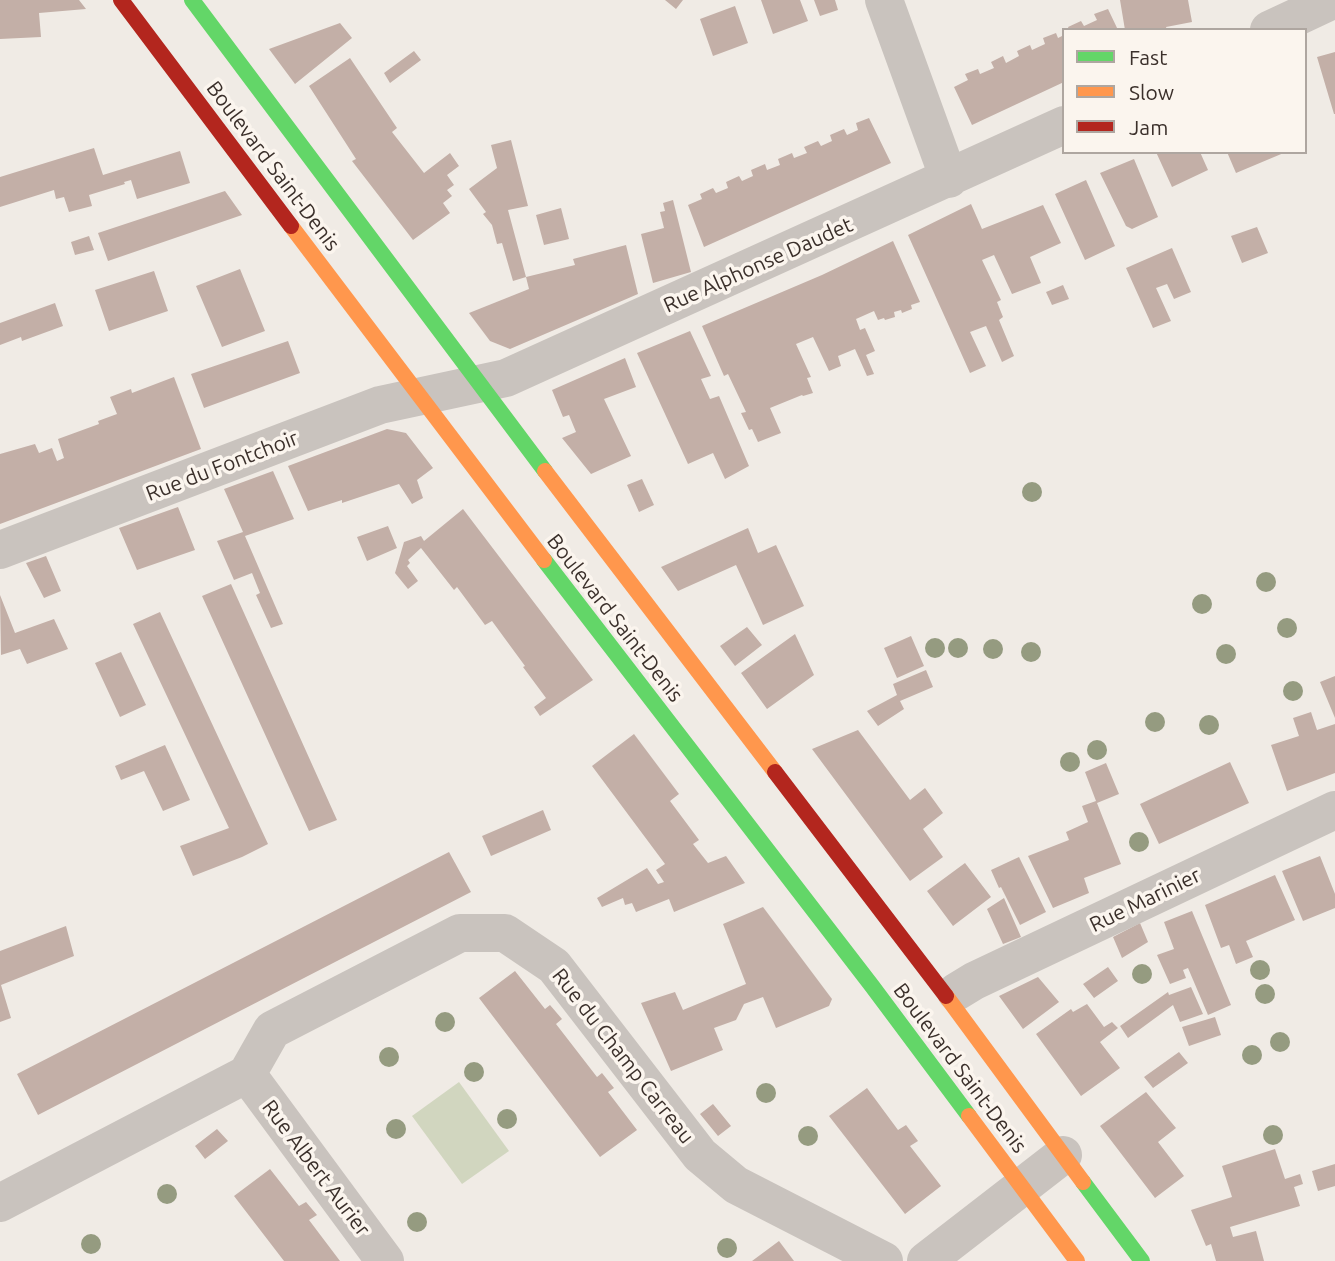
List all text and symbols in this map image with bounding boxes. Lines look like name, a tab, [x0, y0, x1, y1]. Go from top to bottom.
legend	[1062, 28, 1307, 154]
text: Fast	[1129, 45, 1167, 69]
street label: Boulevard Saint-Denis	[201, 76, 345, 256]
text: Slow	[1129, 80, 1174, 104]
text: Jam	[1129, 115, 1168, 139]
street label: Rue Alphonse Daudet	[659, 212, 857, 318]
street label: Rue du Fontchoir	[142, 425, 302, 507]
street label: Boulevard Saint-Denis	[542, 529, 688, 707]
street label: Rue Marinier	[1085, 862, 1205, 938]
street label: Rue du Champ Carreau	[547, 963, 699, 1149]
street label: Boulevard Saint-Denis	[888, 978, 1032, 1158]
street label: Rue Albert Aurier	[257, 1095, 375, 1241]

